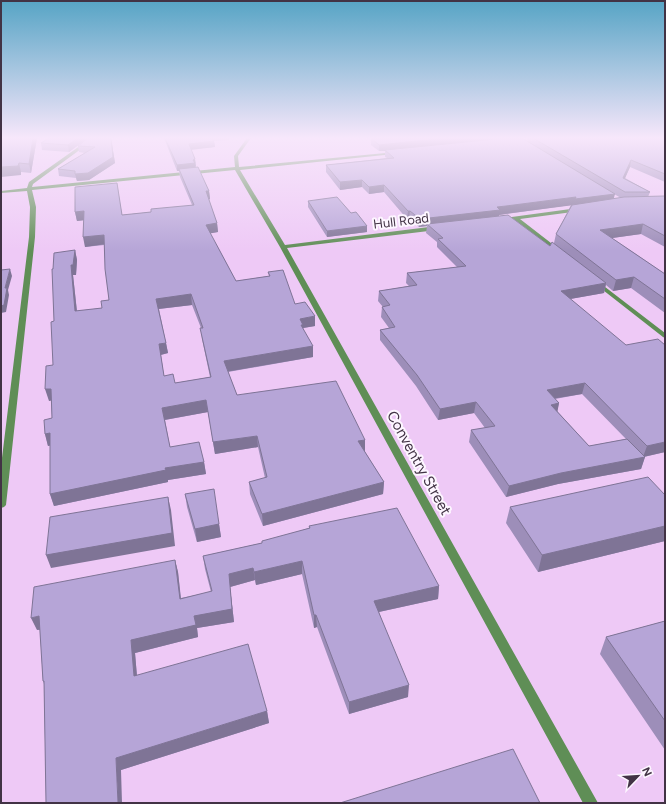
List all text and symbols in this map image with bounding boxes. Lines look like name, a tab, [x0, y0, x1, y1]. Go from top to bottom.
street label: Hull Road	[372, 210, 430, 232]
street label: Conventry Street	[383, 408, 455, 519]
north arrow	[618, 756, 658, 796]
text: N	[639, 765, 654, 779]

